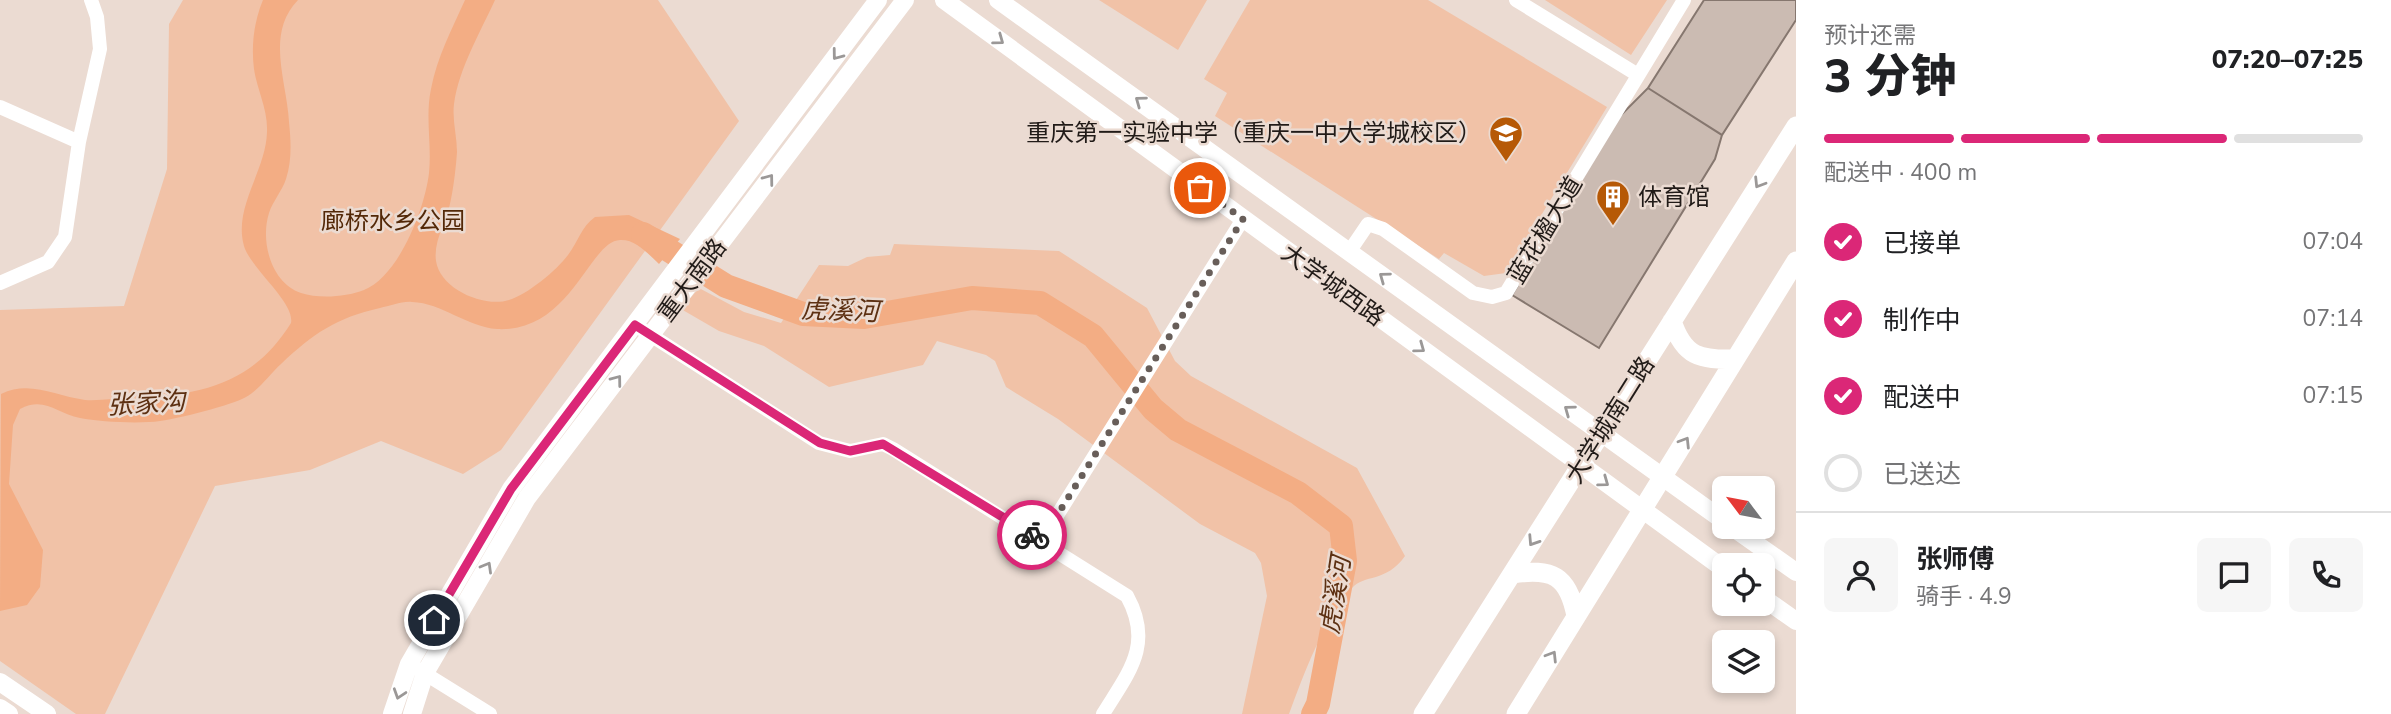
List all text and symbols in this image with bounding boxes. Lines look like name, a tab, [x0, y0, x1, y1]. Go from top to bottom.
text: 预计还需	[1824, 20, 1916, 51]
one-way arrow	[991, 32, 1004, 45]
text: 07:20–07:25	[2212, 42, 2363, 77]
text: 3 分钟	[1824, 45, 1956, 108]
one-way arrow	[833, 47, 845, 59]
one-way arrow	[1135, 97, 1148, 109]
school or university icon: 重庆第一实验中学（重庆一中大学城校区）	[1487, 114, 1525, 163]
place label: 重庆第一实验中学（重庆一中大学城校区）	[1026, 117, 1482, 149]
text: 配送中 · 400 m	[1824, 157, 1977, 188]
pin	[1170, 158, 1230, 218]
icon: bag	[1181, 169, 1219, 207]
street label: 蓝花楹大道	[1500, 170, 1590, 290]
one-way arrow	[761, 174, 774, 187]
one-way arrow	[1755, 176, 1768, 189]
building icon: 体育馆	[1594, 178, 1632, 227]
place label: 体育馆	[1638, 181, 1710, 213]
park label: 廊桥水乡公园	[321, 205, 465, 237]
icon: check	[1824, 223, 1862, 261]
text: 已接单	[1883, 226, 1961, 261]
text: 07:04	[2303, 226, 2363, 257]
street label: 重大南路	[650, 232, 734, 328]
street label: 大学城西路	[1275, 237, 1391, 333]
one-way arrow	[1379, 273, 1392, 285]
water label: 虎溪河	[800, 292, 885, 330]
icon: check	[1824, 300, 1862, 338]
text: 制作中	[1883, 303, 1961, 338]
text: 07:14	[2303, 303, 2363, 334]
one-way arrow	[1412, 340, 1425, 353]
street label: 大学城南二路	[1558, 350, 1662, 490]
one-way arrow	[608, 375, 621, 388]
icon: check	[1824, 377, 1862, 415]
text: 配送中	[1883, 380, 1961, 415]
text: 07:15	[2303, 380, 2363, 411]
water label: 张家沟	[106, 384, 189, 423]
one-way arrow	[1564, 406, 1576, 418]
one-way arrow	[1676, 436, 1689, 449]
text: 已送达	[1883, 457, 1961, 492]
one-way arrow	[1596, 474, 1609, 486]
north arrow	[1712, 476, 1774, 539]
map controls	[1712, 476, 1775, 693]
courier	[997, 500, 1067, 570]
icon: bike	[1013, 516, 1051, 554]
one-way arrow	[1528, 533, 1541, 546]
button: person	[1824, 538, 1898, 612]
button: chat	[2197, 538, 2271, 612]
button: phone	[2289, 538, 2363, 612]
text: 张师傅	[1916, 542, 1994, 577]
water label: 虎溪河	[1312, 549, 1360, 636]
button: locate	[1712, 553, 1775, 616]
one-way arrow	[479, 561, 492, 574]
text: 骑手 · 4.9	[1916, 581, 2012, 612]
pin	[404, 590, 464, 650]
icon: home	[415, 601, 453, 639]
button: layers	[1712, 630, 1775, 693]
one-way arrow	[1543, 650, 1556, 663]
one-way arrow	[393, 688, 407, 700]

